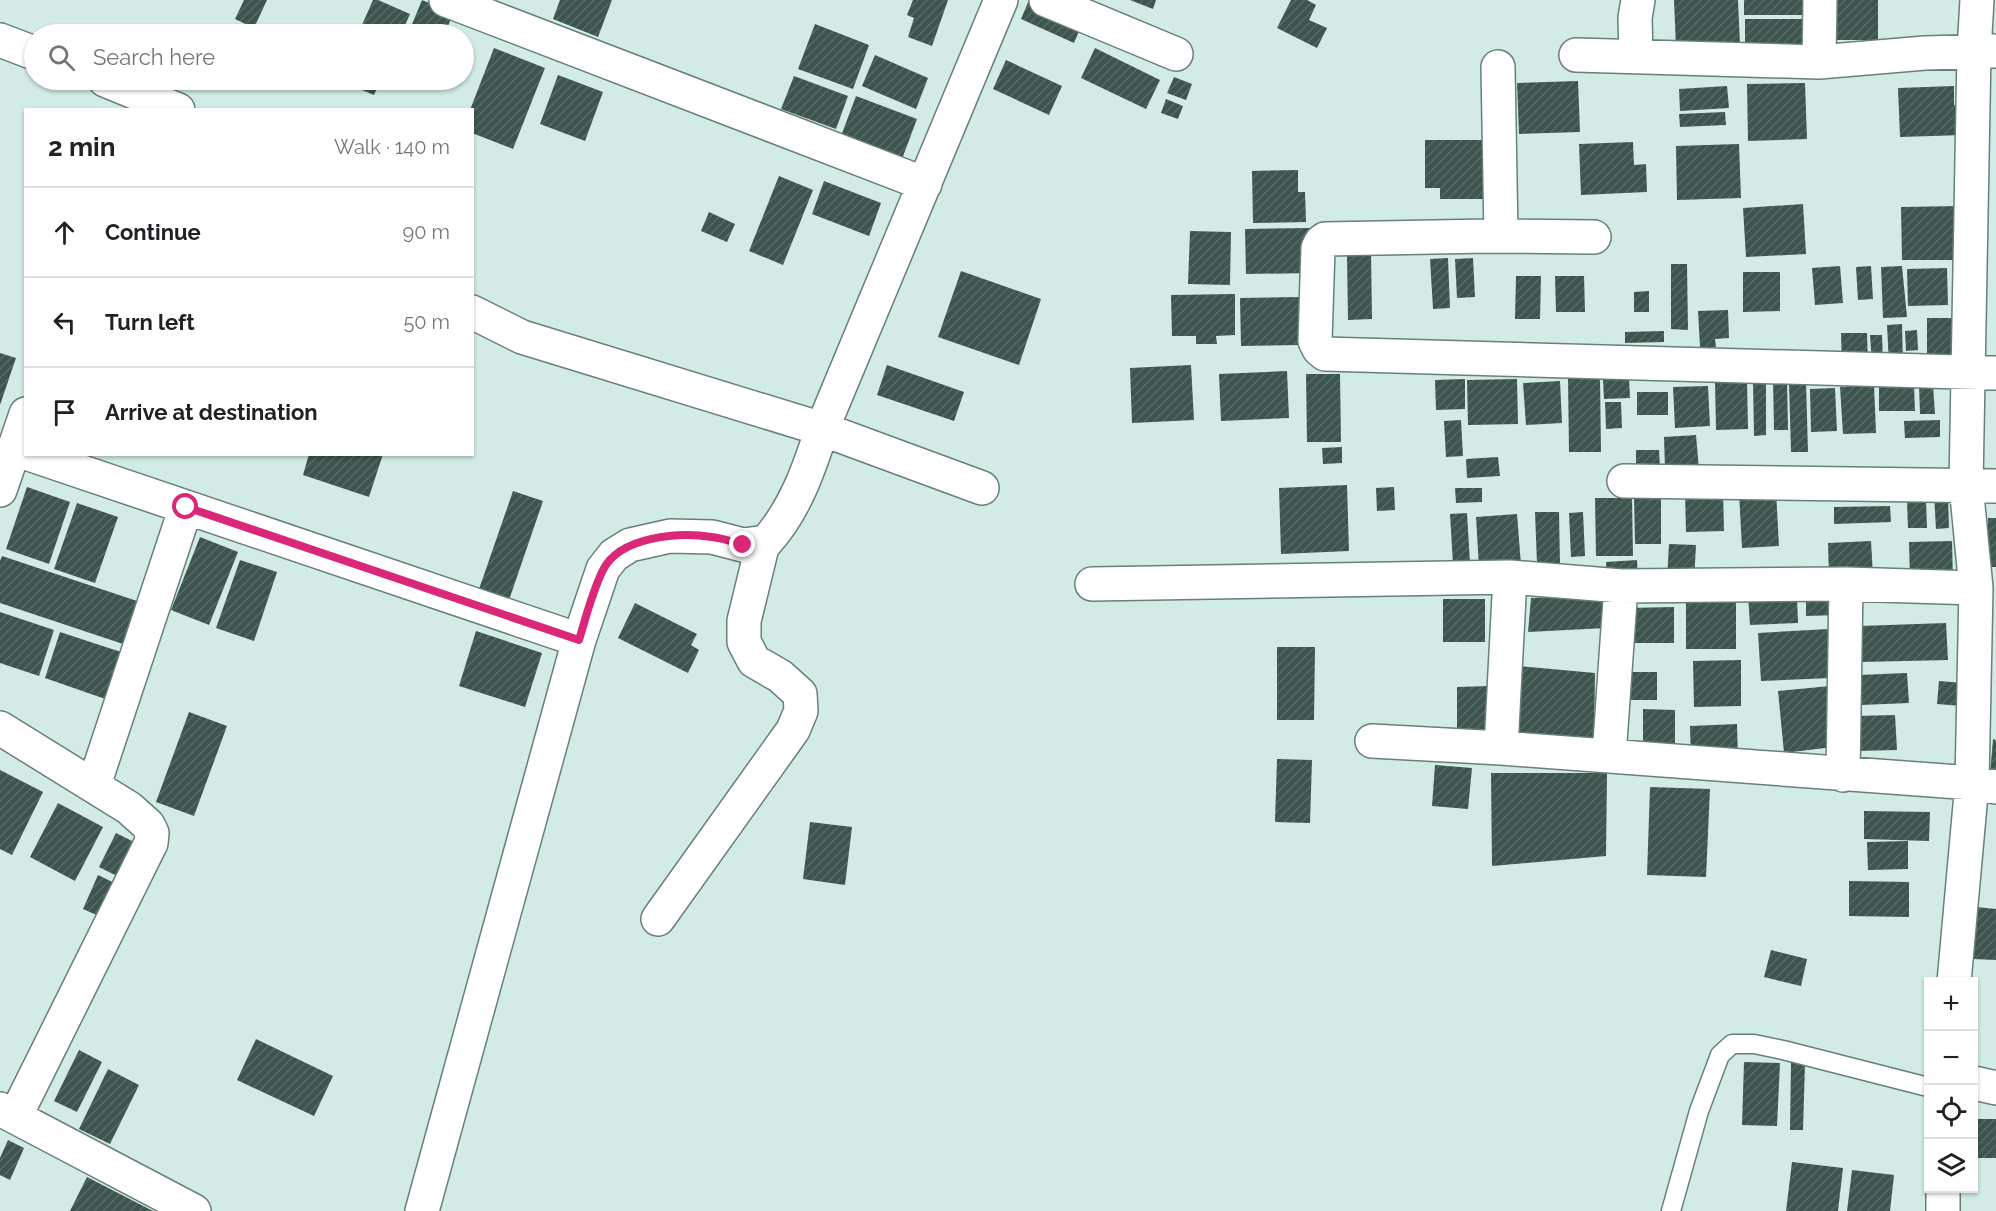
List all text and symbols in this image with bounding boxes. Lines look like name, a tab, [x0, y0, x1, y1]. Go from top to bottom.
search box	[24, 24, 474, 90]
icon: search	[45, 41, 78, 74]
text: Search here	[93, 44, 215, 70]
text: 2 min	[48, 132, 115, 162]
text: Walk · 140 m	[334, 135, 450, 159]
icon: ahead	[48, 216, 81, 249]
text: Continue	[105, 219, 201, 245]
text: 90 m	[403, 220, 450, 244]
icon: left	[48, 306, 81, 339]
text: Turn left	[105, 309, 195, 335]
text: 50 m	[403, 310, 450, 334]
icon: arrive	[48, 396, 81, 429]
text: Arrive at destination	[105, 399, 318, 425]
route start	[172, 493, 198, 519]
route end	[729, 531, 755, 557]
map controls	[1924, 977, 1978, 1193]
button: +	[1924, 977, 1978, 1031]
button: −	[1924, 1031, 1978, 1085]
button: locate	[1924, 1085, 1978, 1139]
button: layers	[1924, 1139, 1978, 1193]

